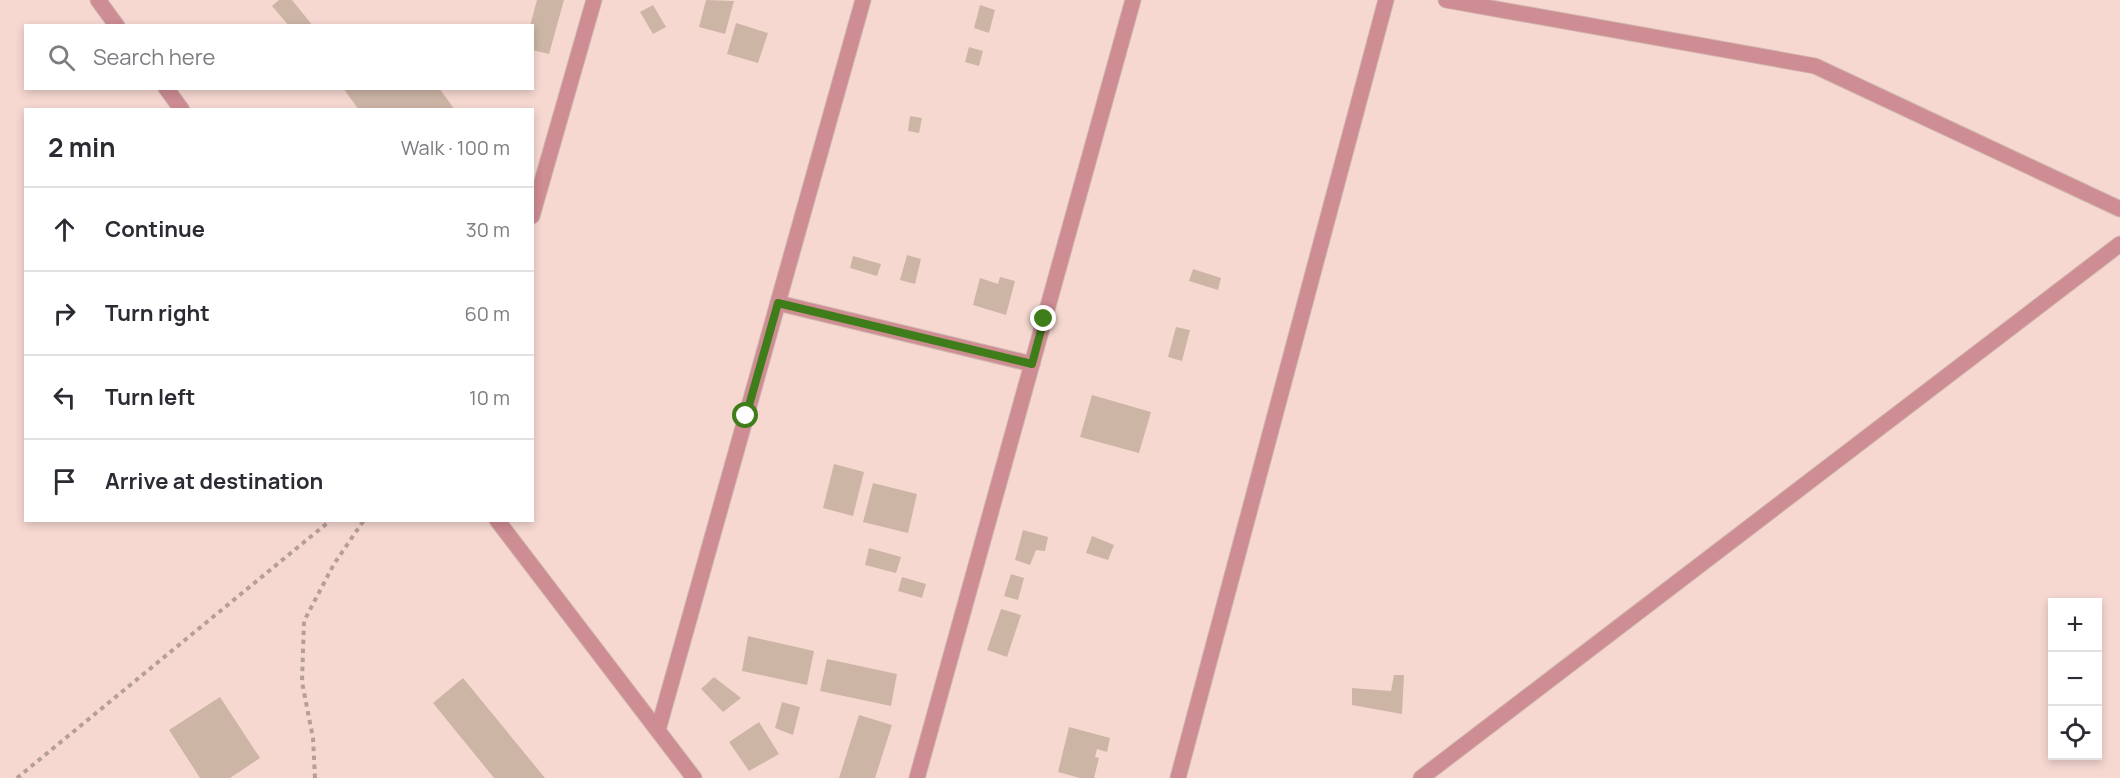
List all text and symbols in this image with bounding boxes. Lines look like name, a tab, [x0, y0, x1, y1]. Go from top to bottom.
search box	[24, 24, 534, 90]
icon: search	[45, 41, 78, 74]
text: Search here	[93, 42, 215, 72]
text: 2 min	[48, 129, 116, 165]
text: Walk · 100 m	[401, 134, 510, 161]
icon: ahead	[48, 213, 81, 246]
text: Continue	[105, 214, 205, 244]
text: 30 m	[466, 216, 510, 243]
icon: right	[48, 297, 81, 330]
text: Turn right	[105, 298, 210, 328]
text: 60 m	[464, 300, 510, 327]
route end	[1030, 305, 1056, 331]
icon: left	[48, 381, 81, 414]
text: Turn left	[105, 382, 195, 412]
text: 10 m	[469, 384, 510, 411]
route start	[732, 402, 758, 428]
icon: arrive	[48, 465, 81, 498]
text: Arrive at destination	[105, 466, 323, 496]
map controls	[2048, 598, 2102, 760]
button: +	[2048, 598, 2102, 652]
button: −	[2048, 652, 2102, 706]
button: locate	[2048, 706, 2102, 760]

